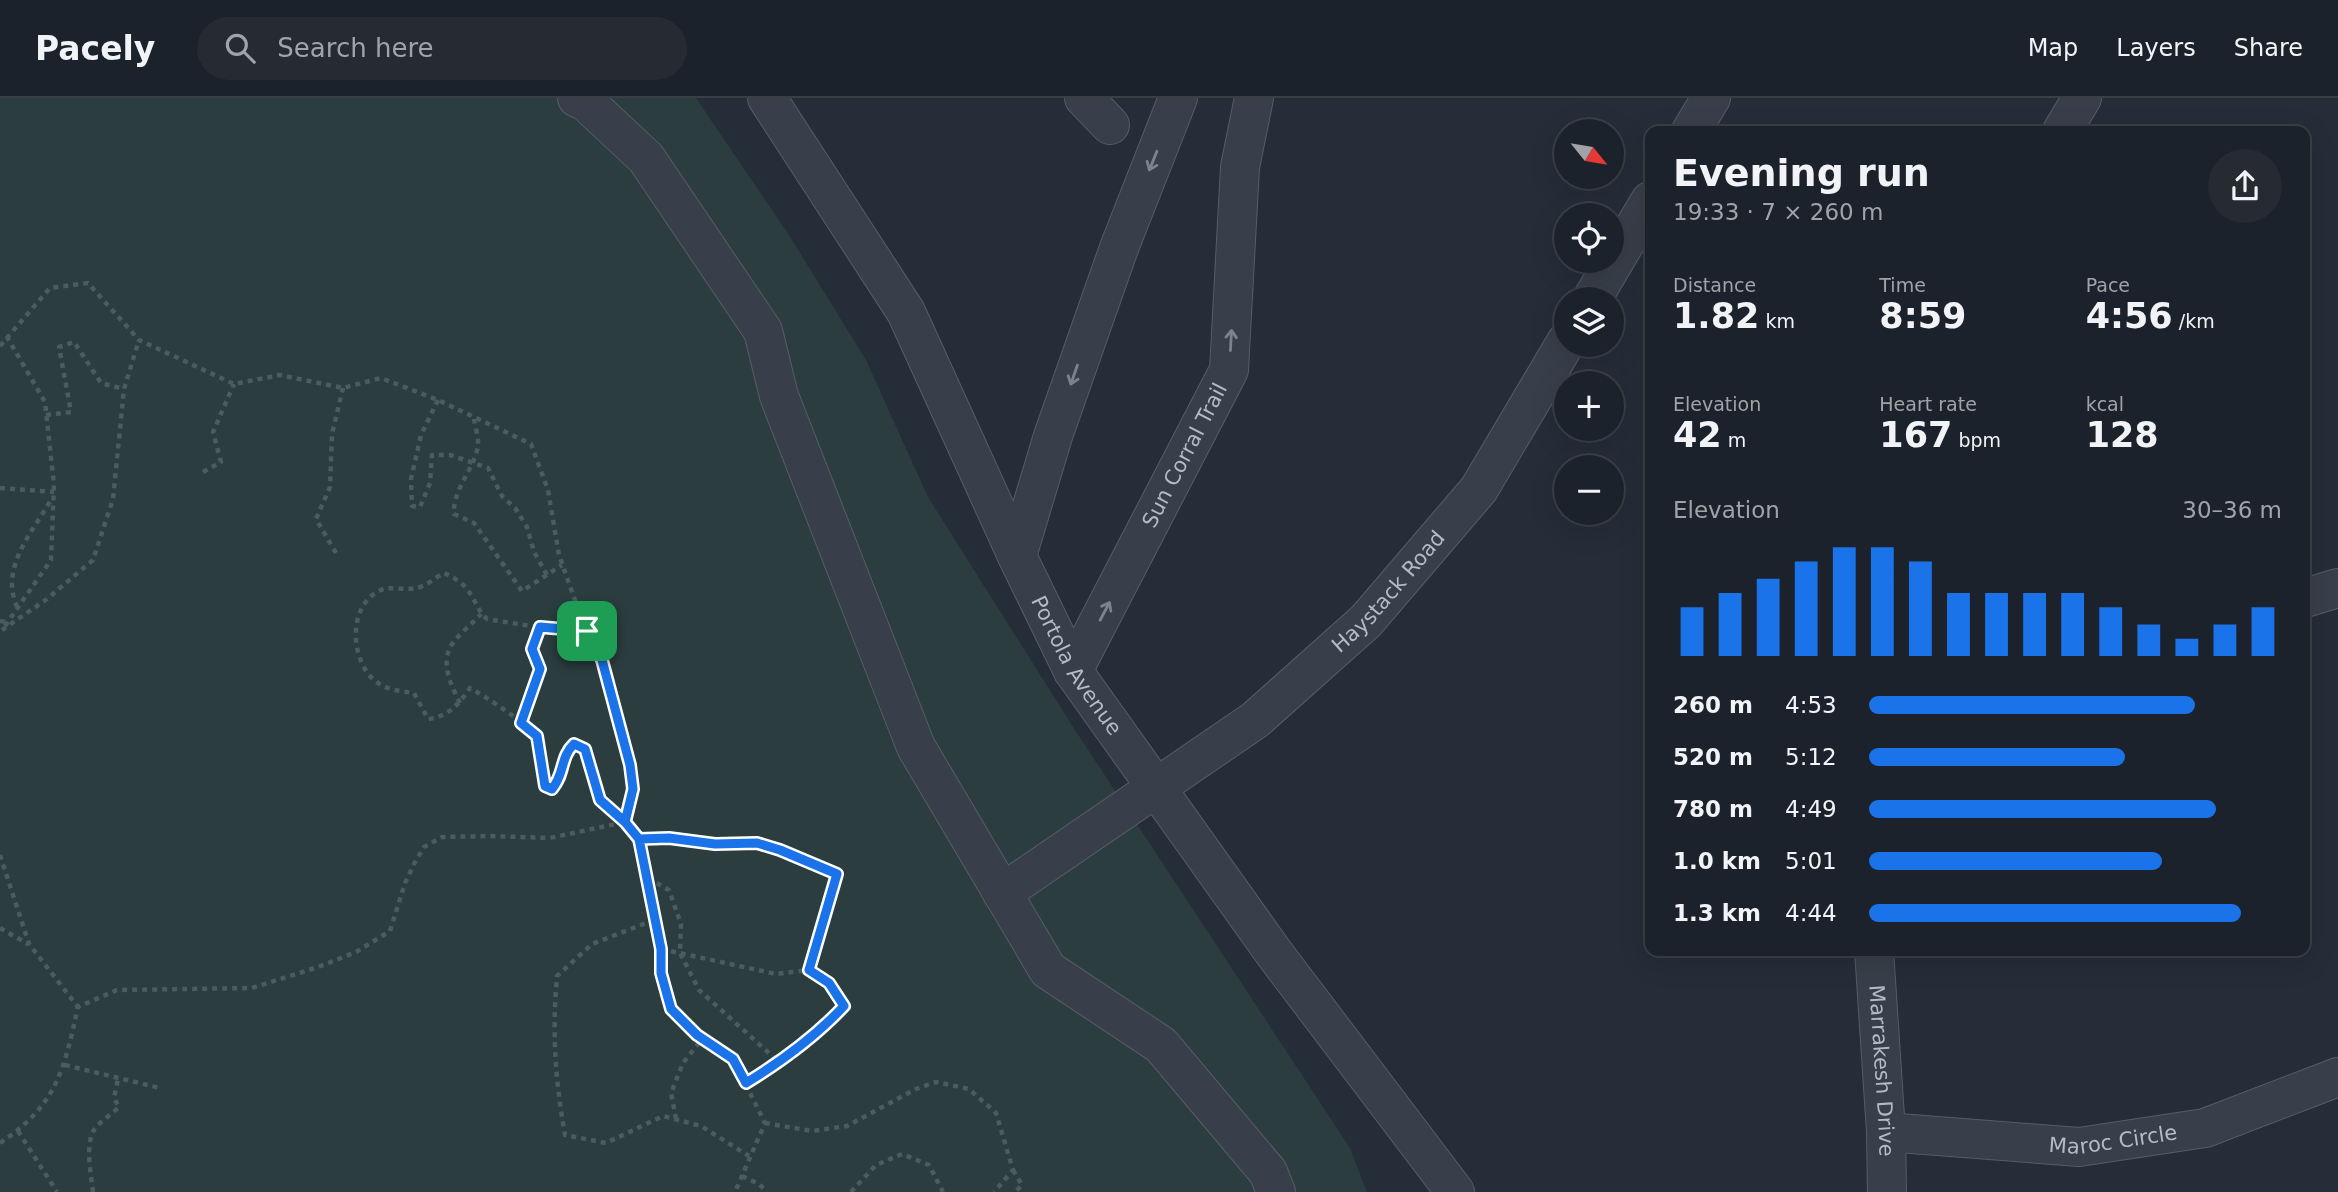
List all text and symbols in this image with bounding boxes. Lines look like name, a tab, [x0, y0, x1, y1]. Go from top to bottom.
search box	[197, 17, 687, 80]
text: Pacely	[35, 29, 155, 68]
icon: search	[221, 29, 259, 67]
text: Search here	[277, 33, 434, 63]
text: Map	[2028, 34, 2078, 62]
text: Layers	[2116, 34, 2196, 62]
text: Share	[2234, 34, 2303, 62]
north arrow	[1554, 119, 1624, 189]
map controls	[1554, 119, 1624, 525]
button: share	[2208, 149, 2282, 223]
one-way arrow	[1146, 150, 1159, 172]
text: Evening run	[1673, 151, 1930, 195]
text: 19:33 · 7 × 260 m	[1673, 199, 1883, 225]
button: locate	[1554, 203, 1624, 273]
text: Distance	[1673, 274, 1756, 296]
text: Time	[1879, 274, 1926, 296]
text: Pace	[2086, 274, 2130, 296]
button: layers	[1554, 287, 1624, 357]
text: 1.82	[1673, 296, 1759, 336]
text: 8:59	[1879, 296, 1966, 336]
text: 4:56	[2086, 296, 2173, 336]
text: km	[1759, 310, 1795, 332]
text: /km	[2173, 310, 2215, 332]
one-way arrow	[1224, 329, 1237, 352]
one-way arrow	[1067, 363, 1079, 385]
button: +	[1554, 371, 1624, 441]
street label: Sun Corral Trail	[1137, 379, 1232, 532]
text: Elevation	[1673, 393, 1761, 415]
text: Heart rate	[1879, 393, 1977, 415]
text: kcal	[2086, 393, 2124, 415]
text: 42	[1673, 415, 1722, 455]
text: 167	[1879, 415, 1952, 455]
text: 128	[2086, 415, 2159, 455]
text: m	[1722, 429, 1746, 451]
text: bpm	[1952, 429, 2001, 451]
button: −	[1554, 455, 1624, 525]
text: Elevation	[1673, 497, 1780, 523]
text: 30–36 m	[2182, 497, 2282, 523]
street label: Haystack Road	[1327, 526, 1450, 658]
street label: Portola Avenue	[1026, 592, 1127, 740]
pin	[557, 601, 617, 661]
one-way arrow	[1099, 601, 1112, 622]
icon: arrive	[568, 612, 606, 650]
text: 260 m	[1673, 692, 1753, 718]
text: 4:53	[1785, 692, 1837, 718]
text: 520 m	[1673, 744, 1753, 770]
text: 5:12	[1785, 744, 1837, 770]
text: 780 m	[1673, 796, 1753, 822]
text: 4:49	[1785, 796, 1837, 822]
text: 1.0 km	[1673, 848, 1761, 874]
text: 5:01	[1785, 848, 1837, 874]
text: 1.3 km	[1673, 900, 1761, 926]
text: 4:44	[1785, 900, 1837, 926]
street label: Marrakesh Drive	[1864, 984, 1898, 1157]
street label: Maroc Circle	[2048, 1120, 2179, 1159]

